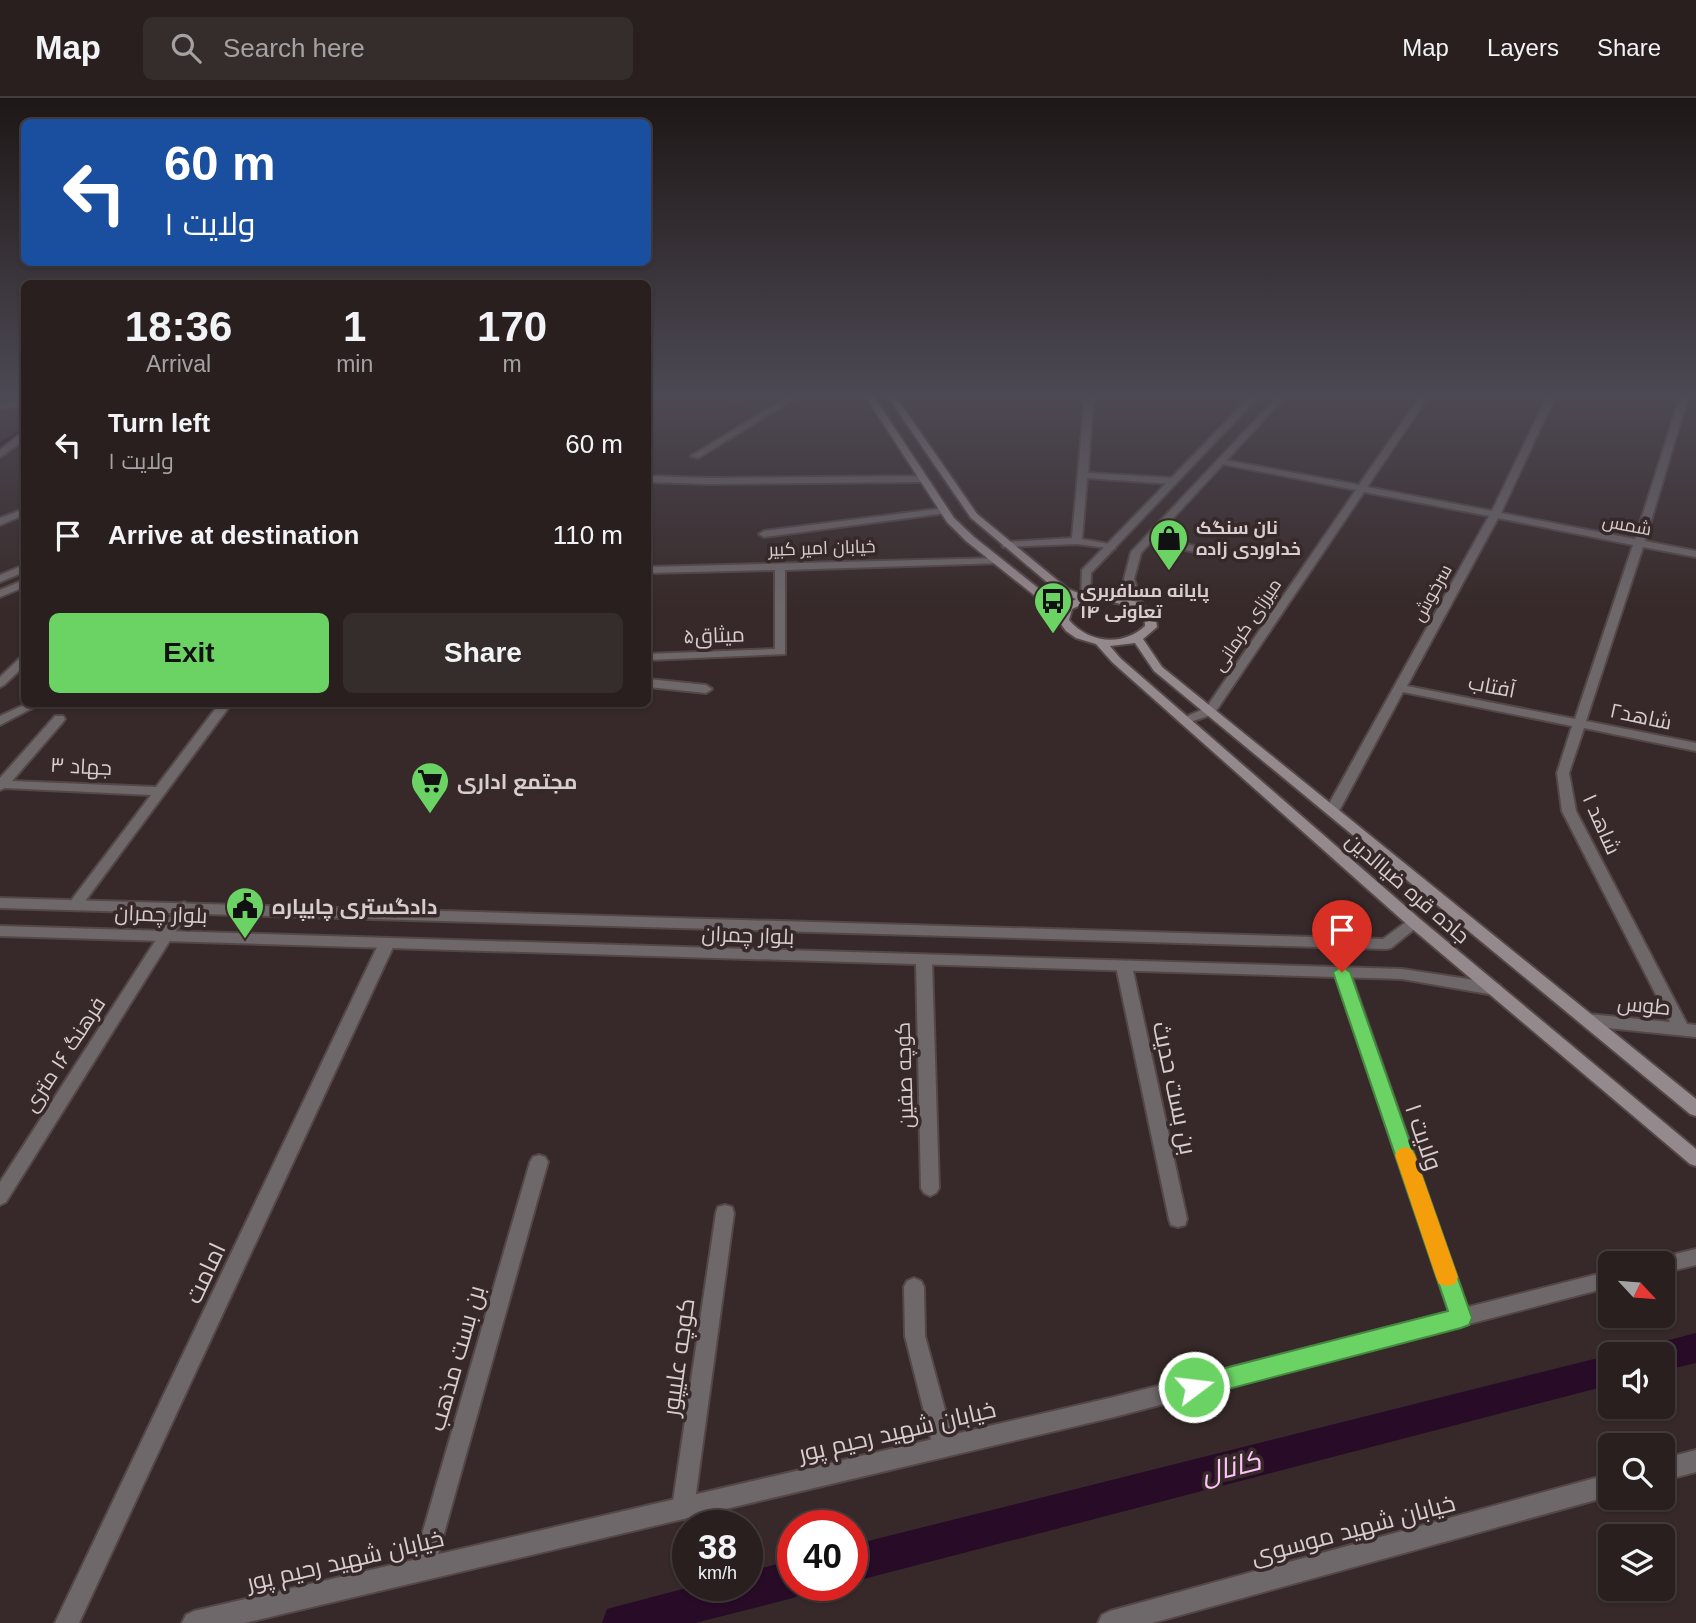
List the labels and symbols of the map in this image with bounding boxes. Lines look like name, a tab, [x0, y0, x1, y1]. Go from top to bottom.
street label: شمس	[1601, 510, 1653, 541]
shop icon: نان سنگک خداوردی زاده	[1148, 517, 1190, 572]
place label: نان سنگک خداوردی زاده	[1196, 518, 1301, 560]
street label: خیابان امیر کبیر	[767, 536, 876, 561]
street label: سرخوش	[1408, 561, 1457, 626]
street label: میرزای کرمانی	[1209, 575, 1286, 676]
bus stop icon: پایانه مسافربری تعاونی ۱۴	[1032, 580, 1074, 635]
place label: پایانه مسافربری تعاونی ۱۴	[1080, 581, 1209, 623]
street label: میثاق۵	[683, 622, 745, 650]
street label: آفتاب	[1467, 670, 1518, 702]
street label: شاهد۲	[1608, 698, 1674, 734]
street label: جهاد ۳	[49, 753, 113, 781]
supermarket icon: مجتمع اداری	[409, 760, 451, 815]
place label: مجتمع اداری	[457, 770, 577, 796]
street label: شاهد ۱	[1579, 790, 1625, 858]
street label: جاده قره ضیاالدین	[1340, 828, 1474, 949]
public building icon: دادگستری چایپاره	[224, 885, 266, 940]
place label: دادگستری چایپاره	[272, 895, 437, 922]
pin	[1312, 900, 1372, 972]
street label: بلوار چمران	[114, 901, 208, 930]
street label: بلوار چمران	[701, 922, 795, 951]
street label: طوس	[1616, 991, 1672, 1021]
street label: فرهنگ ۱۶ متری	[18, 992, 111, 1117]
street label: بن بست حدیث	[1147, 1019, 1202, 1157]
street label: کوچه صفین	[891, 1021, 920, 1129]
street label: ولایت ۱	[1400, 1100, 1448, 1174]
street label: امامت	[179, 1238, 231, 1308]
north arrow	[1598, 1251, 1675, 1328]
street label: بن بست مذهب	[422, 1282, 491, 1434]
street label: کوچه علیپور	[656, 1296, 703, 1420]
position arrow	[1157, 1350, 1231, 1424]
street label: خیابان شهید رحیم پور	[794, 1395, 999, 1470]
water label: کانال	[1198, 1445, 1265, 1490]
street label: خیابان شهید موسوی	[1248, 1489, 1458, 1570]
speed limit sign: 40	[777, 1510, 868, 1601]
street label: خیابان شهید رحیم پور	[242, 1524, 447, 1599]

